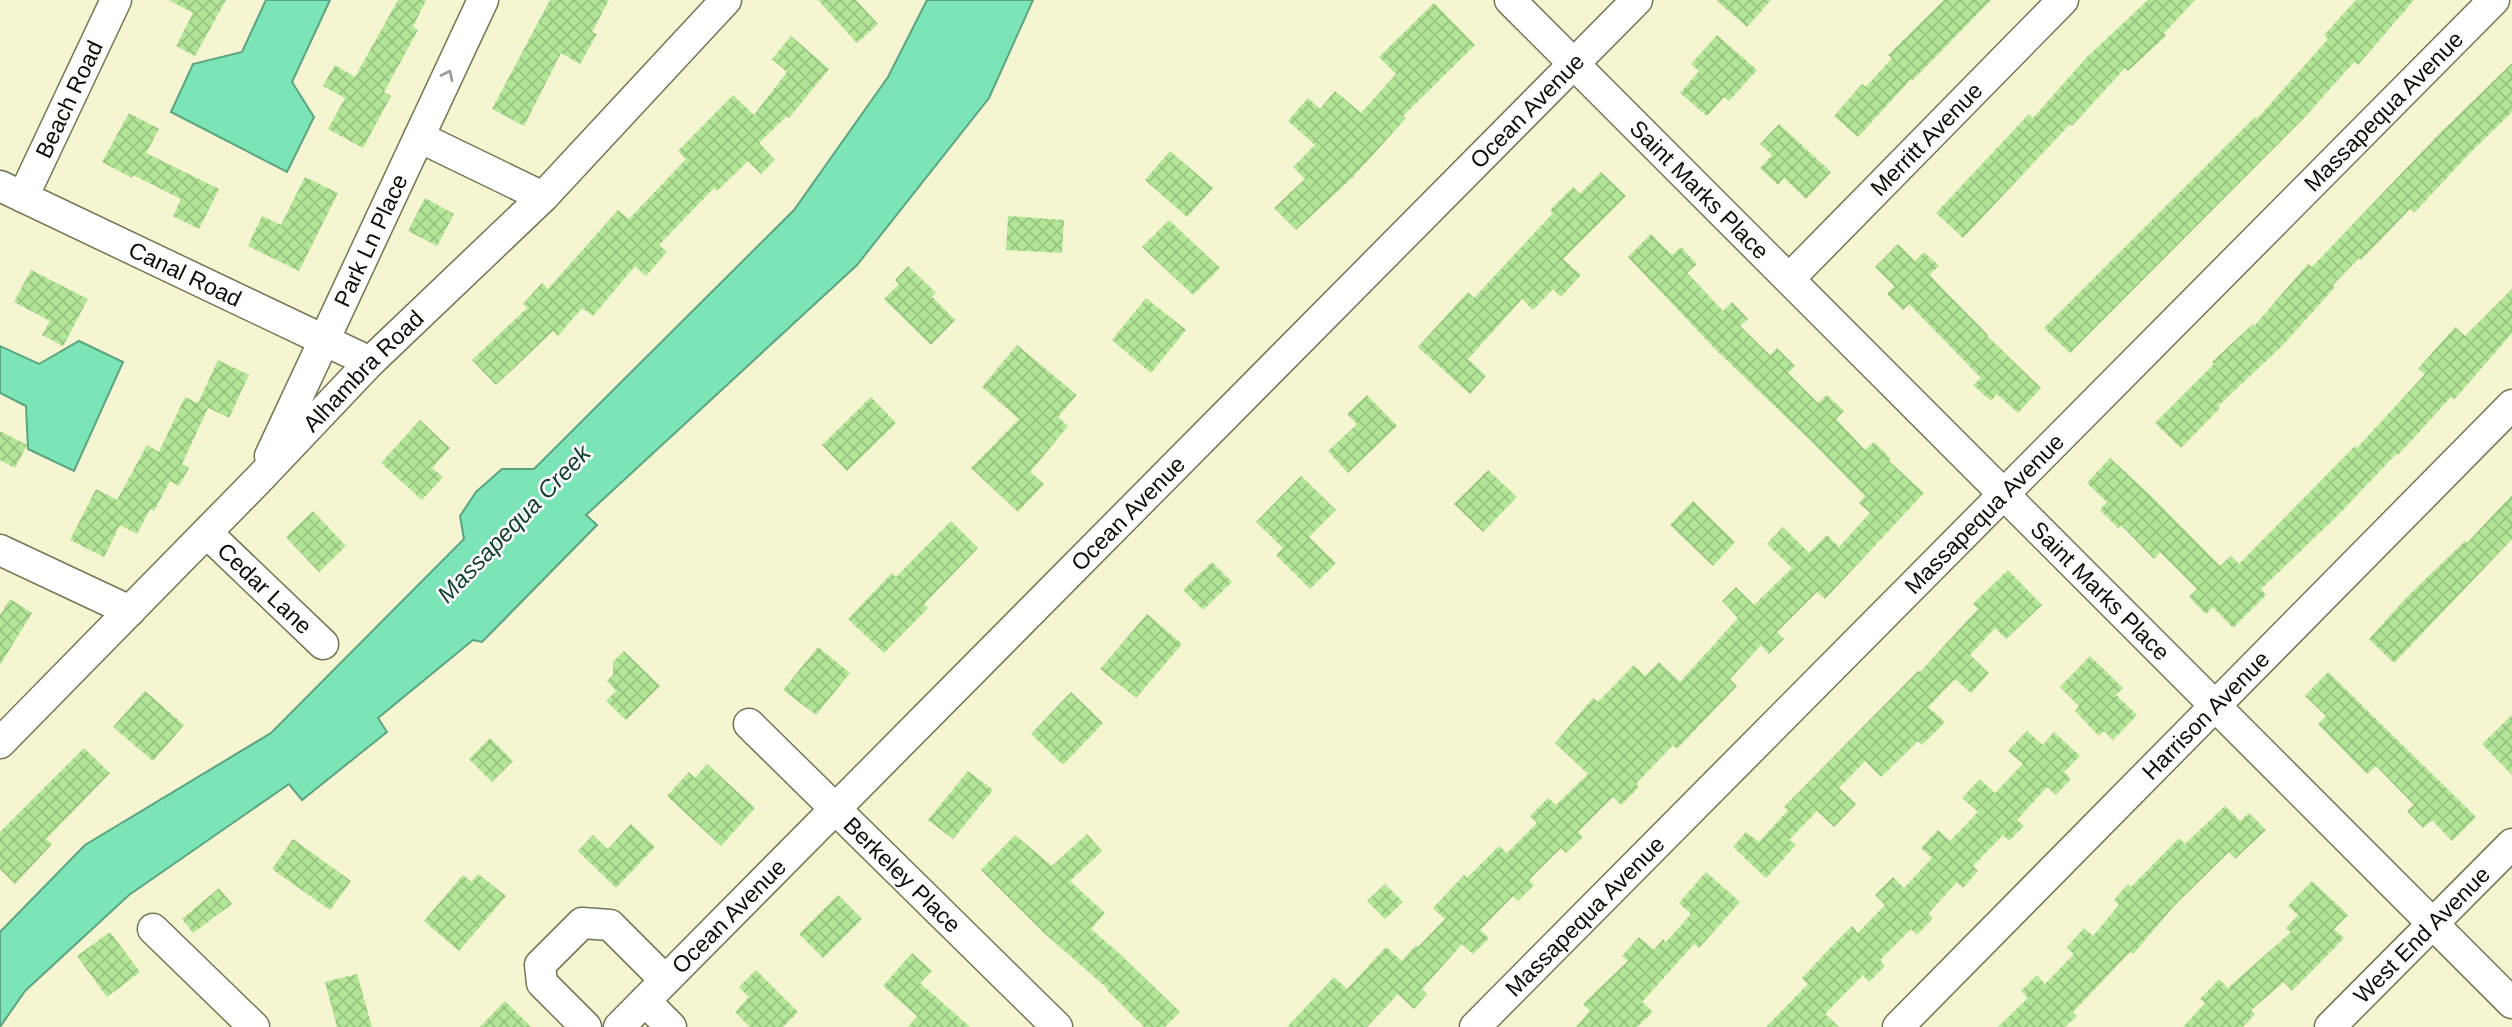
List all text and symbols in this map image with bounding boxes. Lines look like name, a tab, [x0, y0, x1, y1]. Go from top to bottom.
street label: Massapequa Avenue	[2299, 26, 2468, 197]
street label: Beach Road	[30, 37, 108, 162]
street label: Ocean Avenue	[1465, 48, 1589, 173]
one-way arrow	[440, 70, 454, 82]
street label: Merritt Avenue	[1865, 77, 1987, 201]
street label: Saint Marks Place	[1625, 115, 1774, 264]
street label: Park Ln Place	[329, 170, 413, 311]
street label: Canal Road	[125, 236, 246, 312]
street label: Alhambra Road	[298, 305, 429, 437]
street label: Massapequa Avenue	[1899, 428, 2069, 599]
water label: Massapequa Creek	[432, 438, 597, 608]
street label: Ocean Avenue	[1066, 451, 1190, 576]
street label: Saint Marks Place	[2025, 516, 2175, 666]
street label: Cedar Lane	[212, 537, 317, 639]
street label: Harrison Avenue	[2137, 646, 2275, 785]
street label: Berkeley Place	[838, 812, 966, 938]
street label: Massapequa Avenue	[1500, 831, 1670, 1002]
street label: Ocean Avenue	[667, 854, 791, 979]
street label: West End Avenue	[2348, 861, 2495, 1009]

